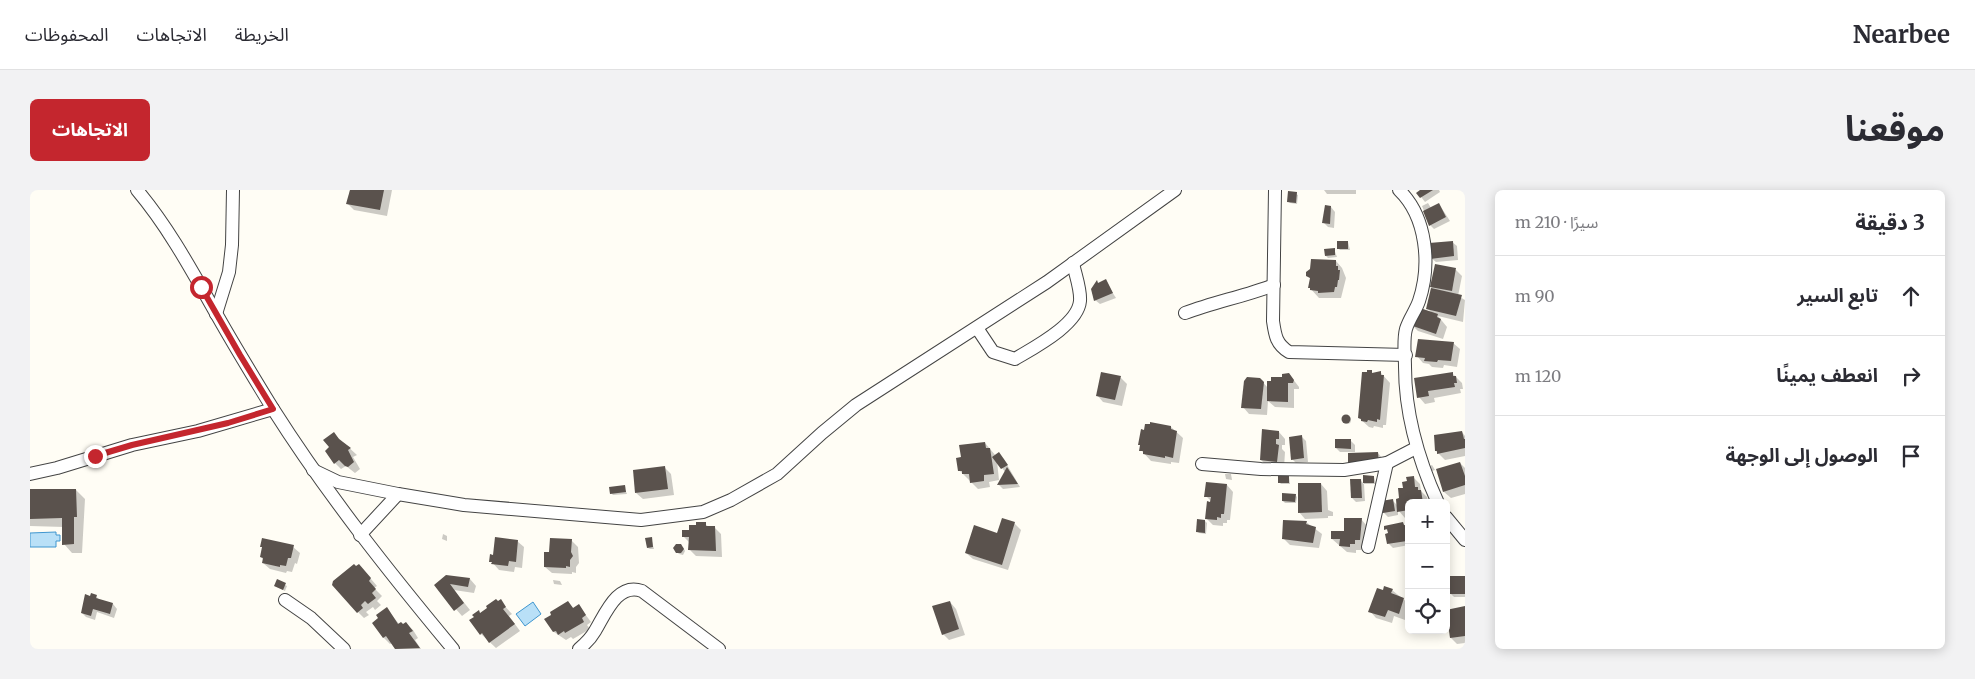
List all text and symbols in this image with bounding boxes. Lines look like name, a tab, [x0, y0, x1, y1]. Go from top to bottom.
text: Nearbee	[1853, 19, 1950, 50]
text: المحفوظات	[25, 23, 109, 46]
text: الاتجاهات	[137, 23, 207, 46]
text: الخريطة	[235, 23, 289, 46]
button: الاتجاهات	[30, 99, 150, 161]
text: موقعنا	[1845, 107, 1945, 151]
text: 3 دقيقة	[1855, 209, 1925, 236]
text: سيرًا · 210 m	[1515, 212, 1598, 232]
route start	[190, 276, 213, 299]
icon: ahead	[1897, 282, 1925, 310]
text: تابع السير	[1797, 283, 1878, 307]
text: 90 m	[1515, 286, 1555, 306]
icon: right	[1897, 362, 1925, 390]
text: انعطف يمينًا	[1776, 363, 1878, 387]
text: 120 m	[1515, 366, 1561, 386]
icon: arrive	[1897, 442, 1925, 470]
text: الوصول إلى الوجهة	[1726, 443, 1878, 467]
route end	[84, 445, 107, 468]
map controls	[1405, 499, 1450, 634]
button: +	[1405, 499, 1450, 544]
button: −	[1405, 544, 1450, 589]
button: locate	[1405, 589, 1450, 634]

